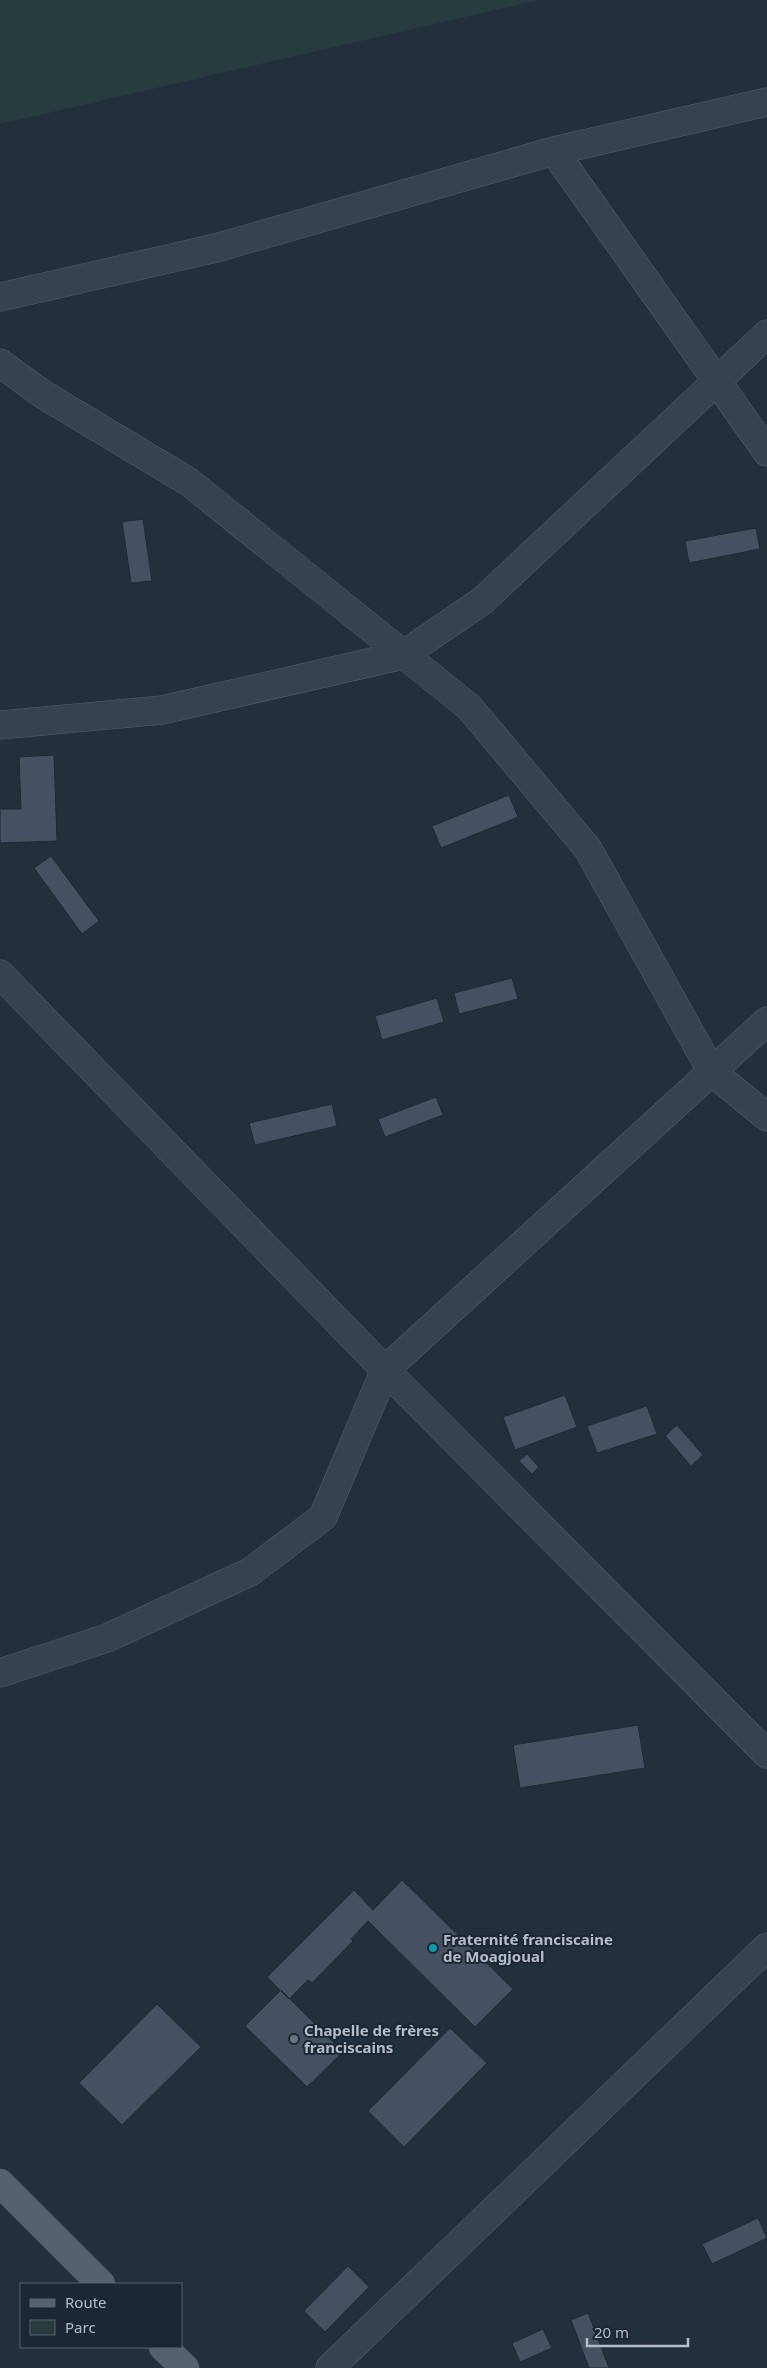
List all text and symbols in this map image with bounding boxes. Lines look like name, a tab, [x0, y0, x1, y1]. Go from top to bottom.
place label: Fraternité franciscaine de Moagjoual	[443, 1929, 613, 1966]
marker: Fraternité franciscaine de Moagjoual	[427, 1942, 439, 1954]
place label: Chapelle de frères franciscains	[304, 2020, 439, 2057]
marker: Chapelle de frères franciscains	[288, 2033, 300, 2045]
legend	[20, 2283, 182, 2348]
text: Route	[65, 2292, 107, 2312]
scale bar	[587, 2316, 688, 2348]
text: Parc	[65, 2317, 96, 2337]
text: 20 m	[594, 2322, 629, 2342]

